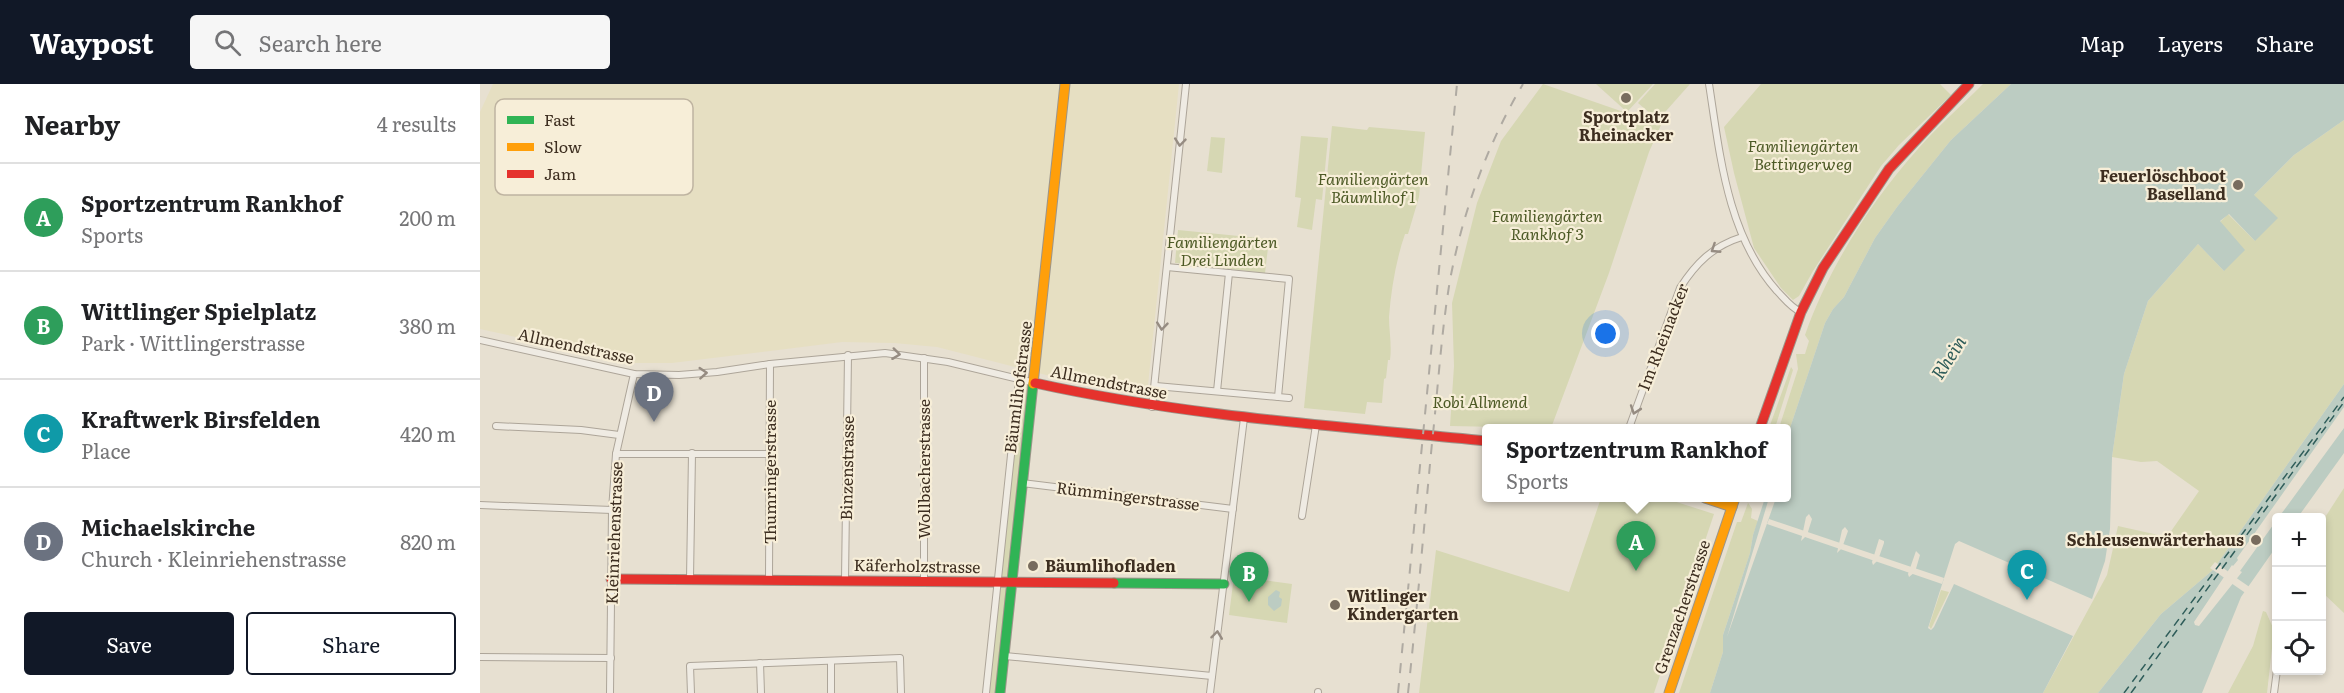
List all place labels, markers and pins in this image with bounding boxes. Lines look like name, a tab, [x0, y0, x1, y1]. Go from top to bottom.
marker: Sportplatz Rheinacker	[1619, 91, 1633, 105]
place label: Sportplatz Rheinacker	[1579, 104, 1674, 146]
place label: Feuerlöschboot Baselland	[2100, 163, 2226, 205]
marker: Feuerlöschboot Baselland	[2231, 178, 2245, 192]
pin: D	[634, 372, 674, 422]
pin: A	[1616, 522, 1656, 571]
place label: Schleusenwärterhaus	[2067, 527, 2244, 551]
marker: Schleusenwärterhaus	[2249, 533, 2263, 547]
pin: C	[2008, 550, 2046, 600]
pin: B	[1230, 552, 1268, 602]
place label: Bäumlihofladen	[1045, 553, 1176, 577]
marker: Bäumlihofladen	[1026, 559, 1040, 573]
place label: Witlinger Kindergarten	[1347, 583, 1459, 625]
marker: Witlinger Kindergarten	[1328, 598, 1342, 612]

